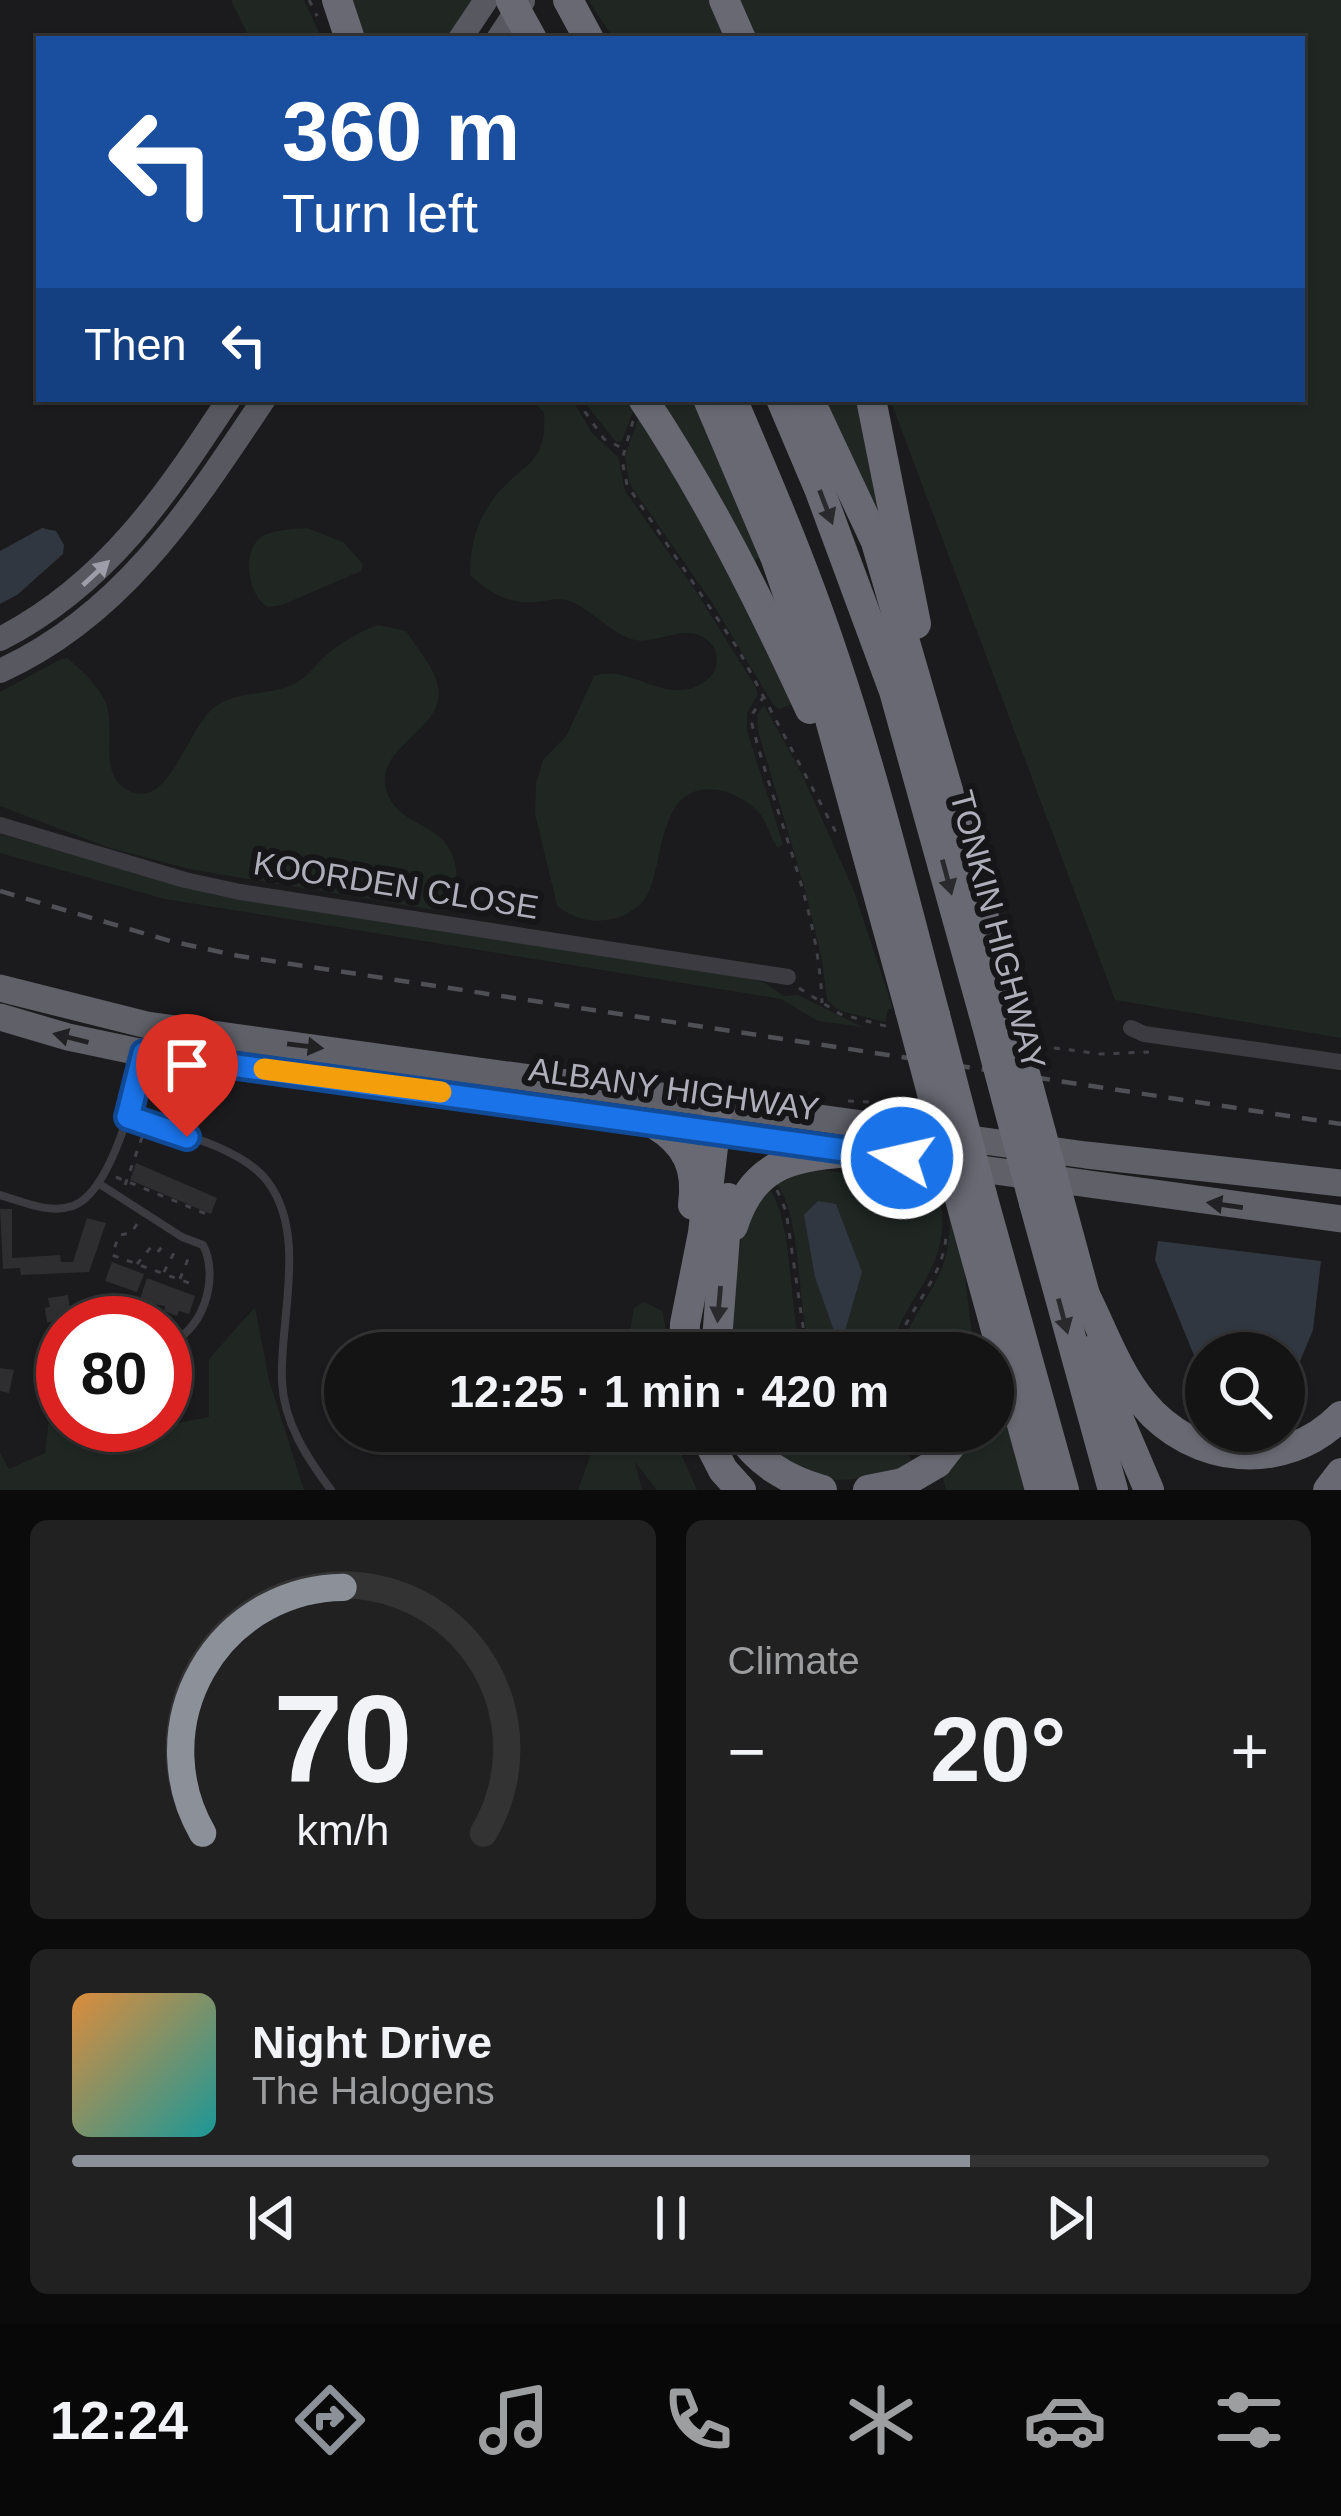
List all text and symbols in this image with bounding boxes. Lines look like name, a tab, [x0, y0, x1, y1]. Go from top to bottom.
icon: left	[84, 84, 240, 240]
text: 360 m	[282, 84, 520, 178]
text: Turn left	[282, 183, 478, 243]
icon: left	[211, 312, 277, 378]
text: Then	[84, 319, 187, 370]
one-way arrow	[818, 489, 837, 525]
one-way arrow	[81, 560, 110, 587]
street label: TONKIN HIGHWAY	[943, 786, 1053, 1074]
street label: KOORDEN CLOSE	[251, 844, 541, 926]
one-way arrow	[938, 859, 957, 896]
pin	[136, 1014, 238, 1137]
one-way arrow	[53, 1028, 90, 1047]
icon: arrive	[154, 1032, 220, 1098]
one-way arrow	[287, 1037, 324, 1056]
street label: ALBANY HIGHWAY	[526, 1050, 822, 1128]
position arrow	[839, 1095, 965, 1221]
one-way arrow	[1206, 1195, 1243, 1214]
one-way arrow	[709, 1286, 728, 1323]
speed limit sign: 80	[36, 1296, 192, 1452]
one-way arrow	[1054, 1298, 1073, 1335]
map controls	[1185, 1332, 1305, 1452]
button: search	[1185, 1332, 1305, 1452]
text: 12:25 · 1 min · 420 m	[449, 1366, 889, 1417]
text: Climate	[728, 1639, 860, 1682]
text: 70	[273, 1669, 412, 1808]
text: 20°	[930, 1700, 1066, 1800]
text: −	[728, 1714, 766, 1788]
text: +	[1230, 1714, 1269, 1788]
text: km/h	[296, 1805, 389, 1853]
text: Night Drive	[252, 2017, 492, 2068]
text: The Halogens	[252, 2069, 495, 2112]
icon: previous	[239, 2185, 305, 2251]
icon: pause	[638, 2185, 704, 2251]
icon: next	[1037, 2185, 1103, 2251]
icon: directions	[288, 2378, 372, 2462]
icon: music	[472, 2378, 556, 2462]
icon: phone	[656, 2378, 740, 2462]
icon: climate	[839, 2378, 923, 2462]
icon: car	[1023, 2378, 1107, 2462]
icon: filters	[1207, 2378, 1291, 2462]
text: 12:24	[50, 2390, 188, 2450]

